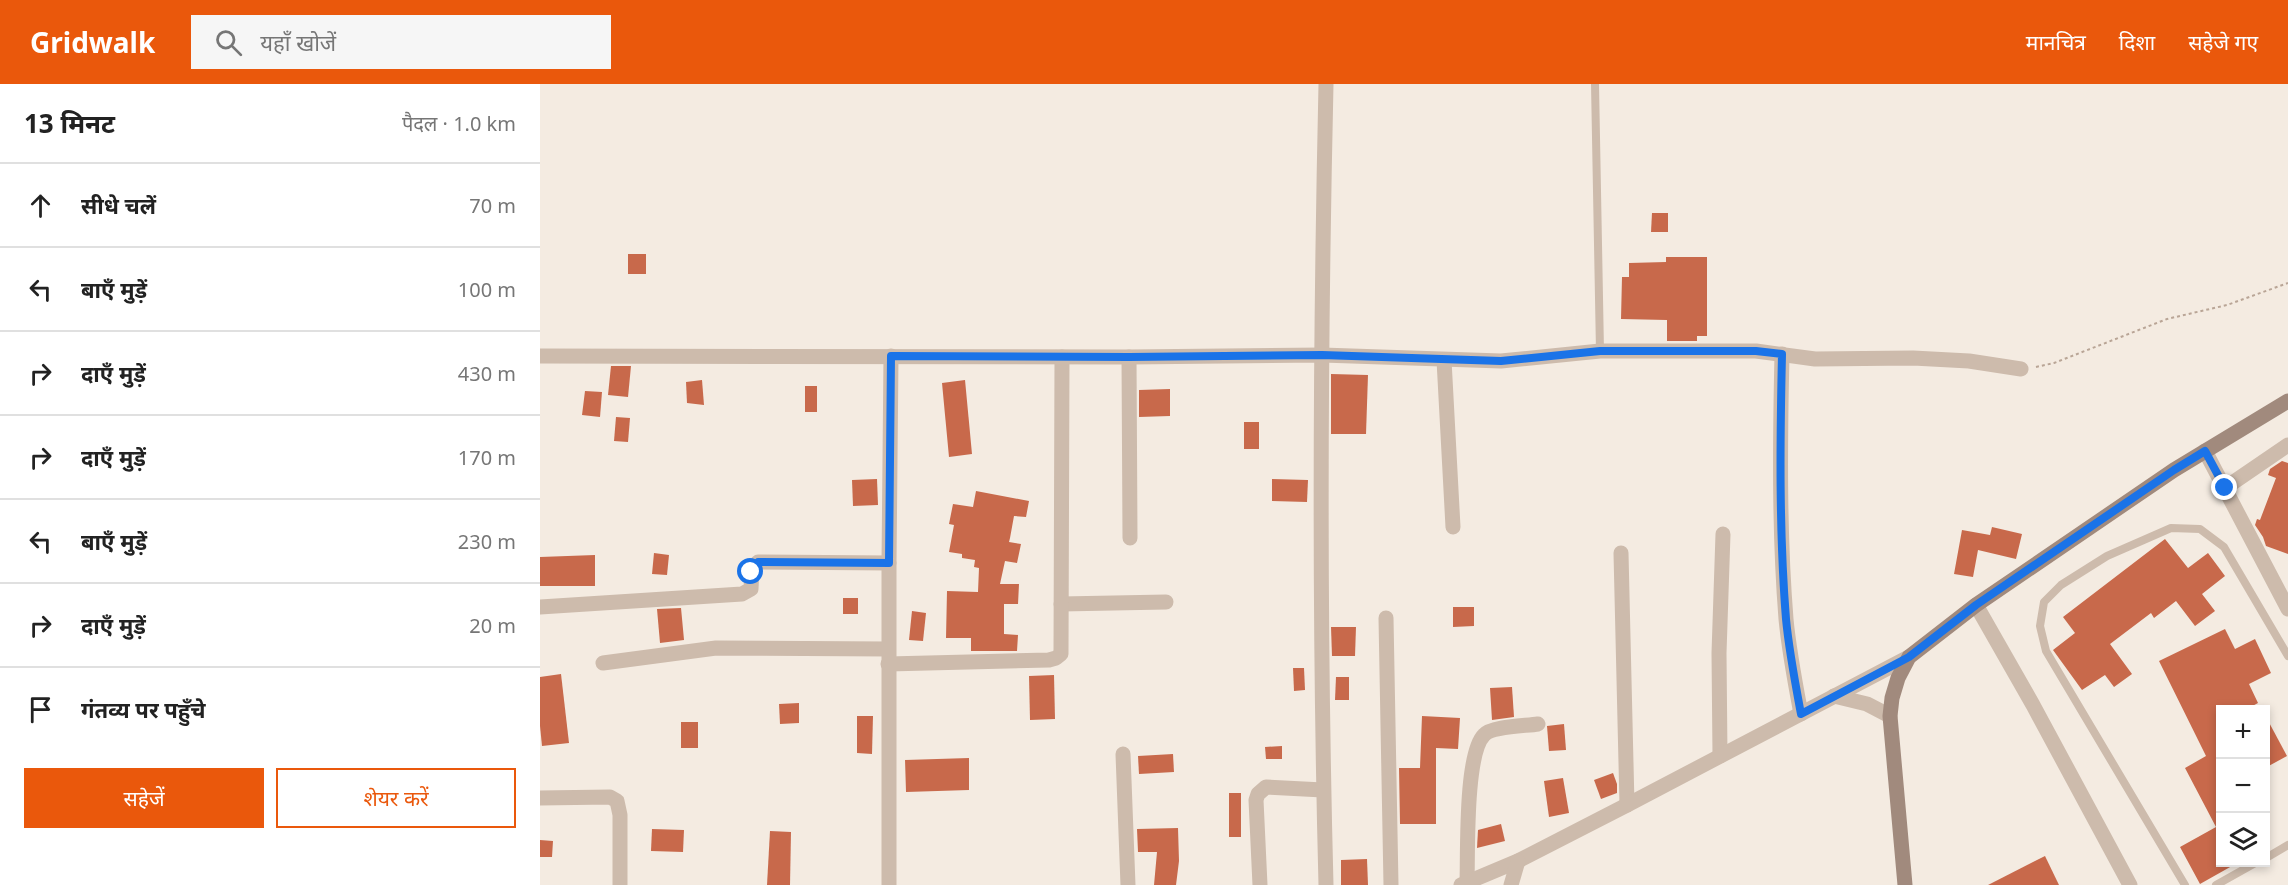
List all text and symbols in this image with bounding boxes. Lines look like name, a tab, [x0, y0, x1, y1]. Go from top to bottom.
search box	[191, 15, 611, 69]
text: Gridwalk	[30, 23, 155, 61]
icon: search	[212, 26, 245, 59]
text: यहाँ खोजें	[260, 27, 336, 57]
text: मानचित्र	[2026, 28, 2086, 56]
text: दिशा	[2119, 28, 2155, 56]
text: सहेजे गए	[2188, 28, 2258, 56]
text: 13 मिनट	[24, 105, 115, 141]
text: पैदल · 1.0 km	[402, 110, 516, 137]
icon: ahead	[24, 189, 57, 222]
text: सीधे चलें	[81, 190, 156, 220]
text: 70 m	[469, 192, 516, 219]
icon: left	[24, 273, 57, 306]
text: बाएँ मुड़ें	[81, 274, 147, 304]
text: 100 m	[458, 276, 516, 303]
icon: right	[24, 357, 57, 390]
text: दाएँ मुड़ें	[81, 358, 146, 388]
text: 430 m	[458, 360, 516, 387]
icon: right	[24, 441, 57, 474]
text: दाएँ मुड़ें	[81, 442, 146, 472]
text: 170 m	[458, 444, 516, 471]
route end	[2211, 474, 2237, 500]
icon: left	[24, 525, 57, 558]
text: बाएँ मुड़ें	[81, 526, 147, 556]
text: 230 m	[458, 528, 516, 555]
route start	[737, 558, 763, 584]
icon: right	[24, 609, 57, 642]
text: दाएँ मुड़ें	[81, 610, 146, 640]
text: 20 m	[469, 612, 516, 639]
icon: arrive	[24, 693, 57, 726]
text: गंतव्य पर पहुँचे	[81, 694, 206, 724]
map controls	[2216, 705, 2270, 867]
button: +	[2216, 705, 2270, 759]
button: −	[2216, 759, 2270, 813]
button: सहेजें	[24, 768, 264, 828]
button: शेयर करें	[276, 768, 516, 828]
button: layers	[2216, 813, 2270, 867]

